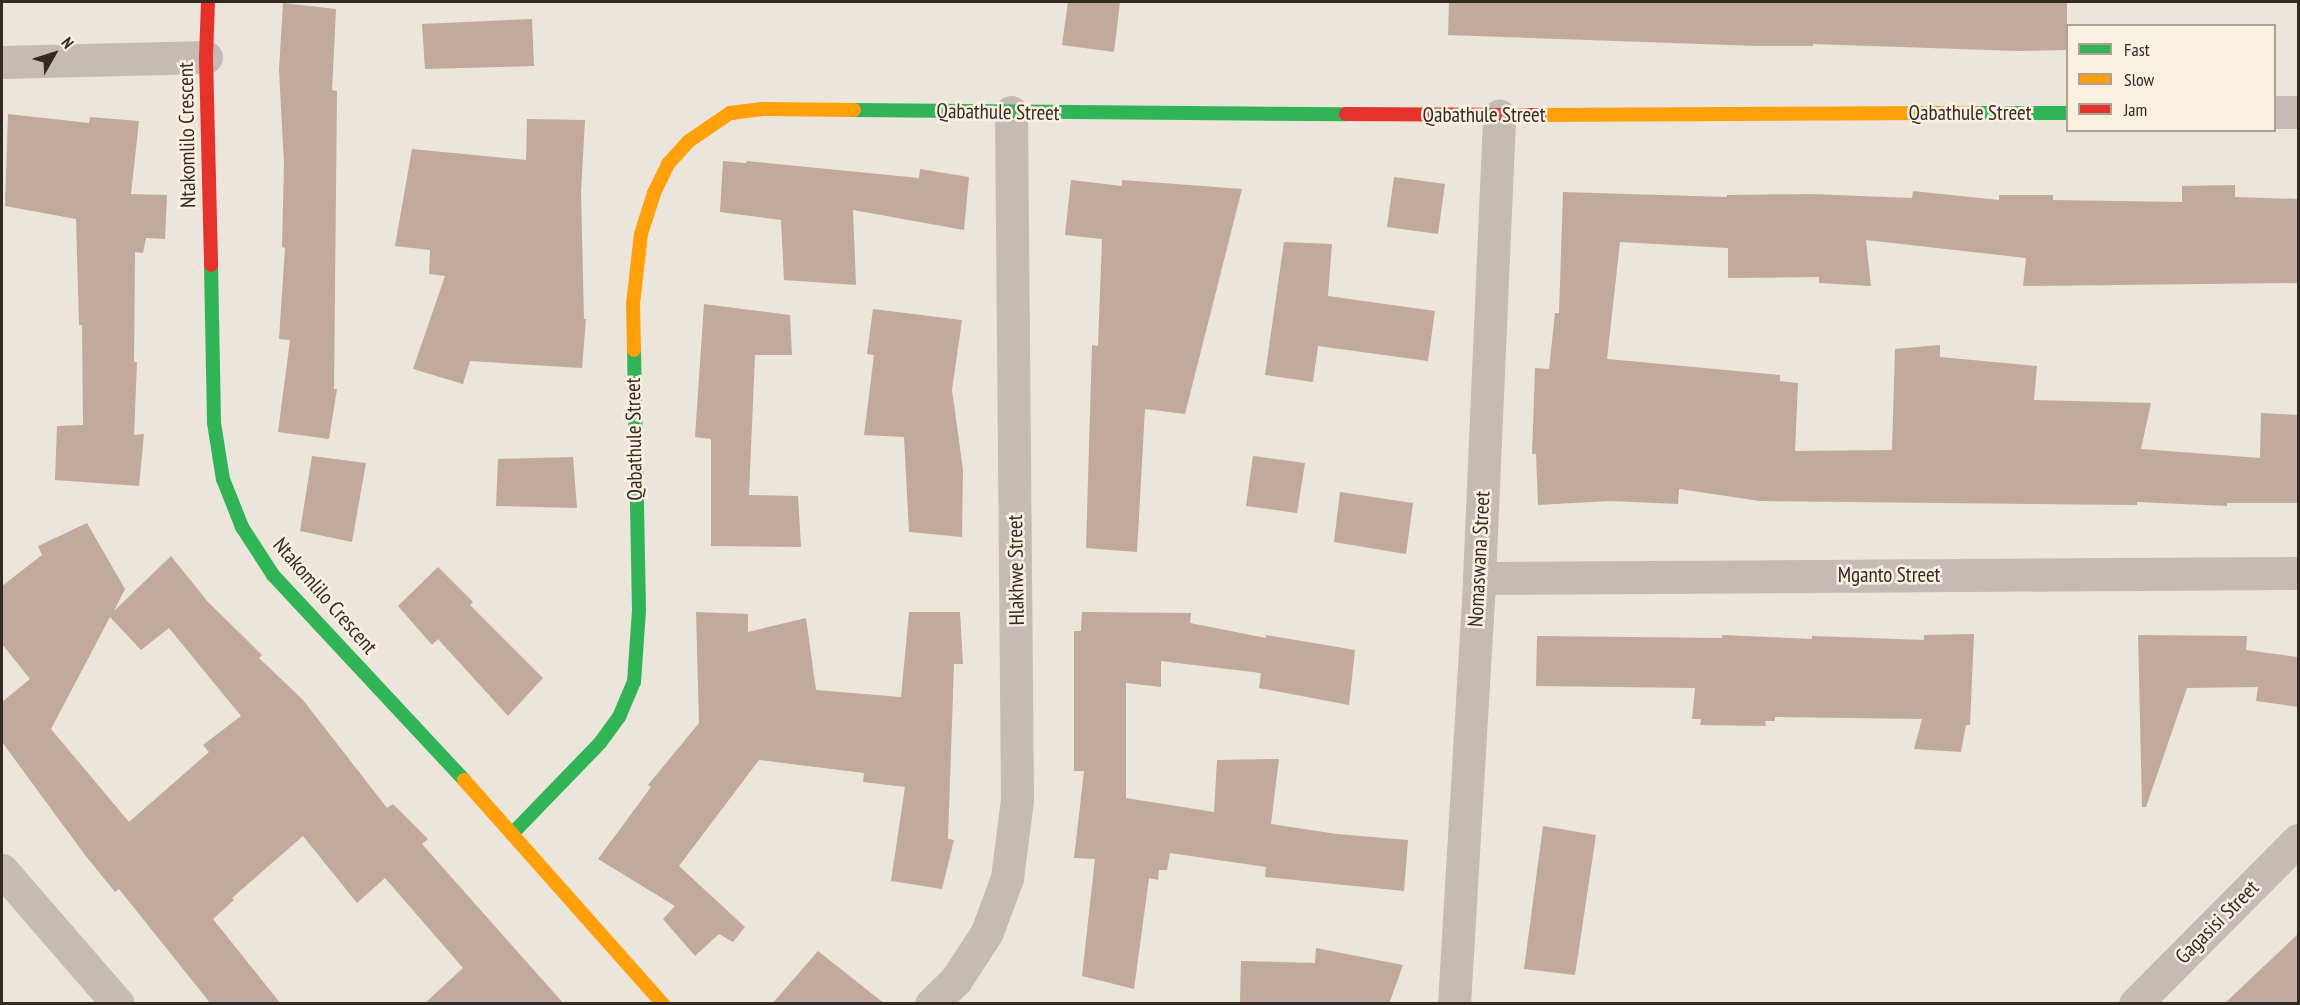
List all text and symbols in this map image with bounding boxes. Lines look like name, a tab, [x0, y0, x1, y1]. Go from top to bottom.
north arrow	[24, 24, 84, 84]
legend	[2066, 24, 2276, 132]
text: N	[57, 33, 78, 52]
text: Fast	[2124, 38, 2150, 61]
street label: Ntakomlilo Crescent	[173, 62, 201, 208]
text: Slow	[2124, 68, 2154, 91]
street label: Qabathule Street	[936, 98, 1060, 126]
text: Jam	[2124, 98, 2147, 121]
street label: Qabathule Street	[1908, 100, 2032, 126]
street label: Qabathule Street	[1422, 102, 1546, 128]
street label: Qabathule Street	[620, 377, 648, 501]
street label: Nomaswana Street	[1463, 490, 1495, 628]
street label: Hlakhwe Street	[1002, 514, 1030, 626]
street label: Ntakomlilo Crescent	[268, 533, 382, 659]
street label: Mganto Street	[1838, 562, 1940, 588]
street label: Gagasisi Street	[2170, 875, 2264, 969]

